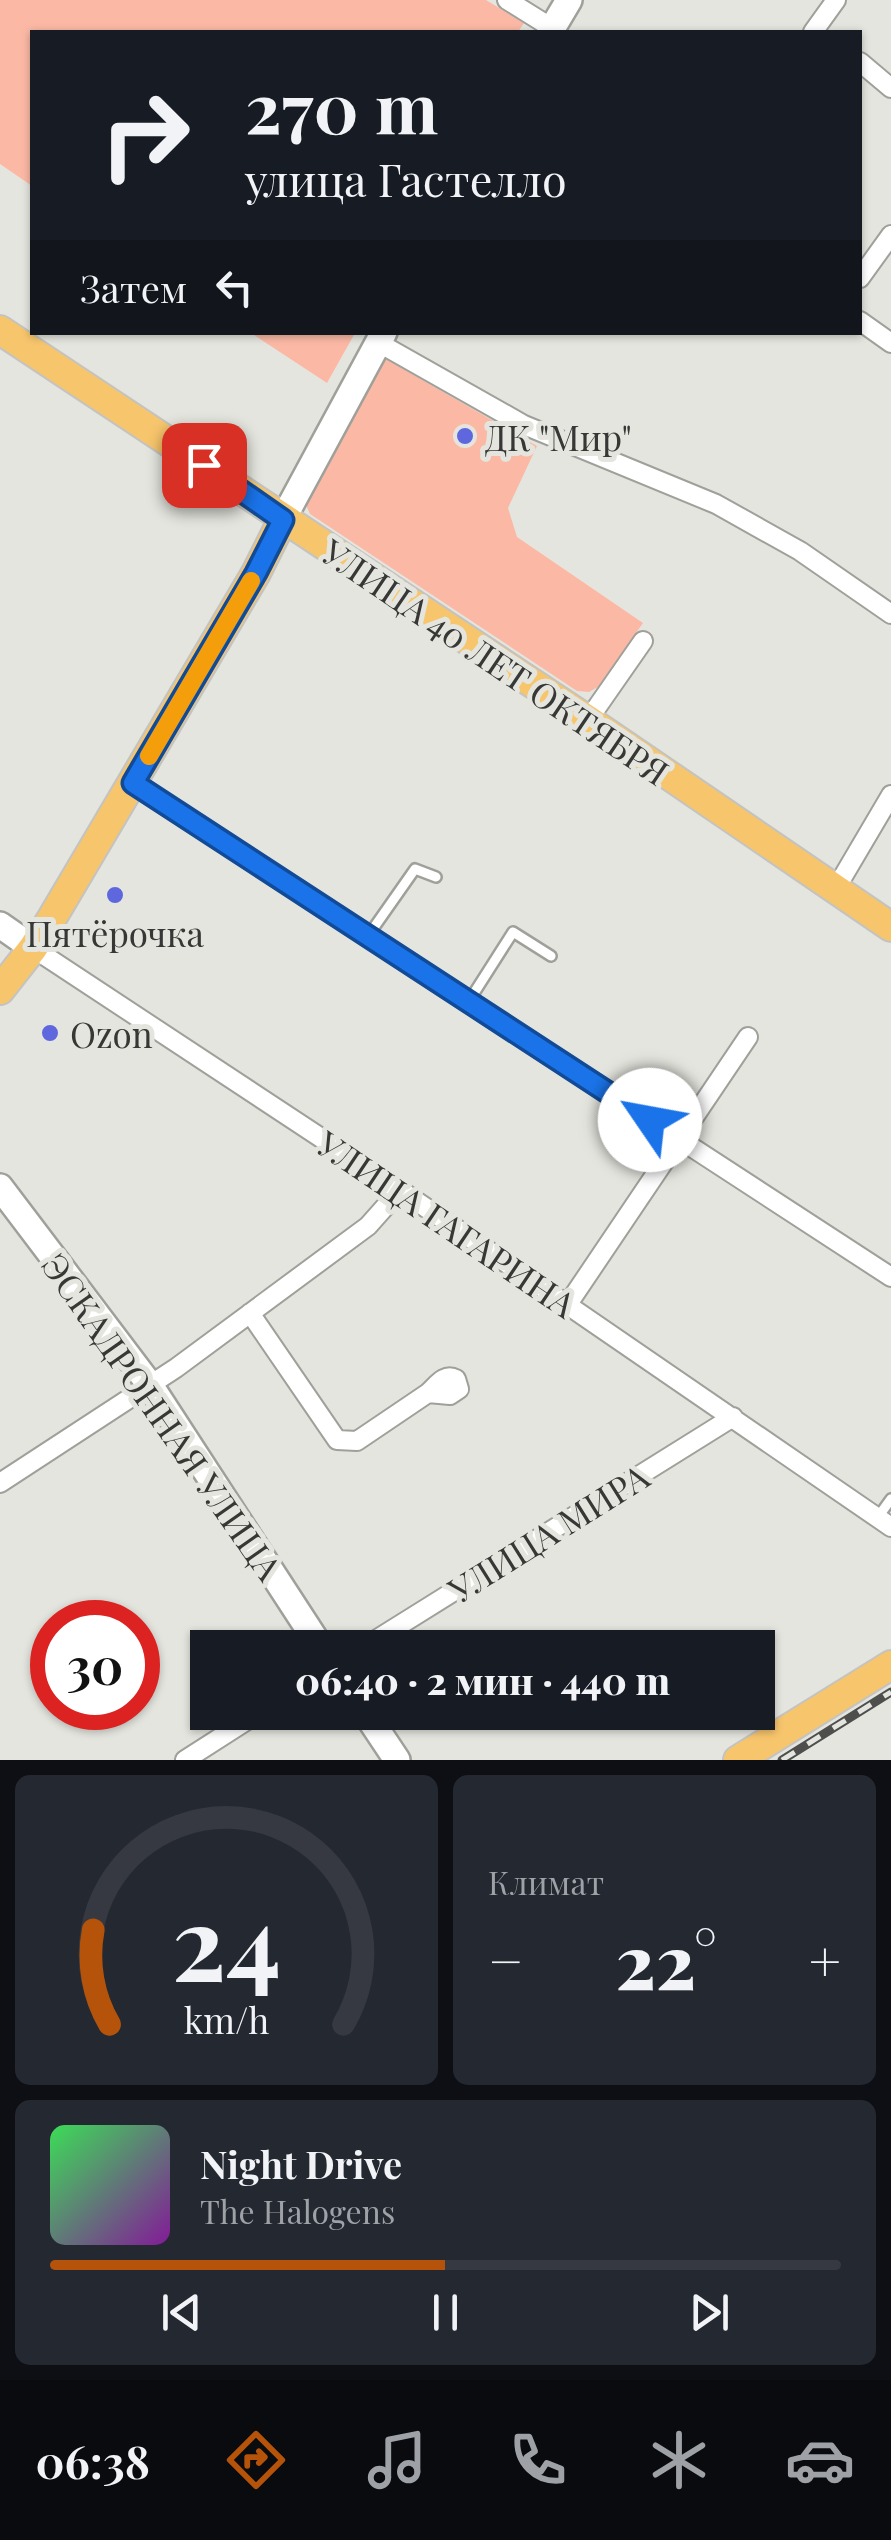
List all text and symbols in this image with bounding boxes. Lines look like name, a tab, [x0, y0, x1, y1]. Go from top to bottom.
text: 270 m	[245, 58, 438, 152]
icon: right	[80, 70, 210, 200]
text: улица Гастелло	[245, 148, 567, 208]
icon: left	[207, 260, 262, 315]
text: Затем	[80, 262, 187, 313]
place label: ДК "Мир"	[485, 413, 632, 460]
pin	[162, 423, 247, 508]
marker: ДК "Мир"	[454, 425, 476, 447]
icon: arrive	[177, 438, 232, 493]
street label: УЛИЦА 40 ЛЕТ ОКТЯБРЯ	[313, 527, 679, 795]
marker: Пятёрочка	[104, 884, 126, 906]
place label: Пятёрочка	[26, 909, 204, 956]
place label: Ozon	[70, 1010, 153, 1057]
marker: Ozon	[39, 1022, 61, 1044]
position arrow	[598, 1068, 702, 1172]
street label: УЛИЦА ГАГАРИНА	[308, 1118, 586, 1328]
street label: ЭСКАДРОННАЯ УЛИЦА	[32, 1243, 294, 1590]
street label: УЛИЦА МИРА	[438, 1451, 658, 1613]
speed limit sign: 30	[30, 1600, 160, 1730]
text: 06:40 · 2 мин · 440 m	[295, 1654, 670, 1705]
text: Климат	[488, 1860, 604, 1903]
text: 24	[172, 1869, 281, 2008]
text: 22°	[615, 1909, 717, 2009]
text: −	[488, 1922, 524, 1996]
text: +	[809, 1922, 841, 1996]
text: km/h	[184, 1995, 269, 2043]
text: Night Drive	[200, 2138, 402, 2189]
text: The Halogens	[200, 2189, 395, 2232]
icon: previous	[154, 2285, 209, 2340]
icon: pause	[418, 2285, 473, 2340]
icon: next	[682, 2285, 737, 2340]
icon: directions	[221, 2425, 291, 2495]
icon: music	[362, 2425, 432, 2495]
icon: phone	[503, 2425, 573, 2495]
icon: climate	[644, 2425, 714, 2495]
icon: car	[785, 2425, 855, 2495]
text: 06:38	[36, 2430, 150, 2490]

